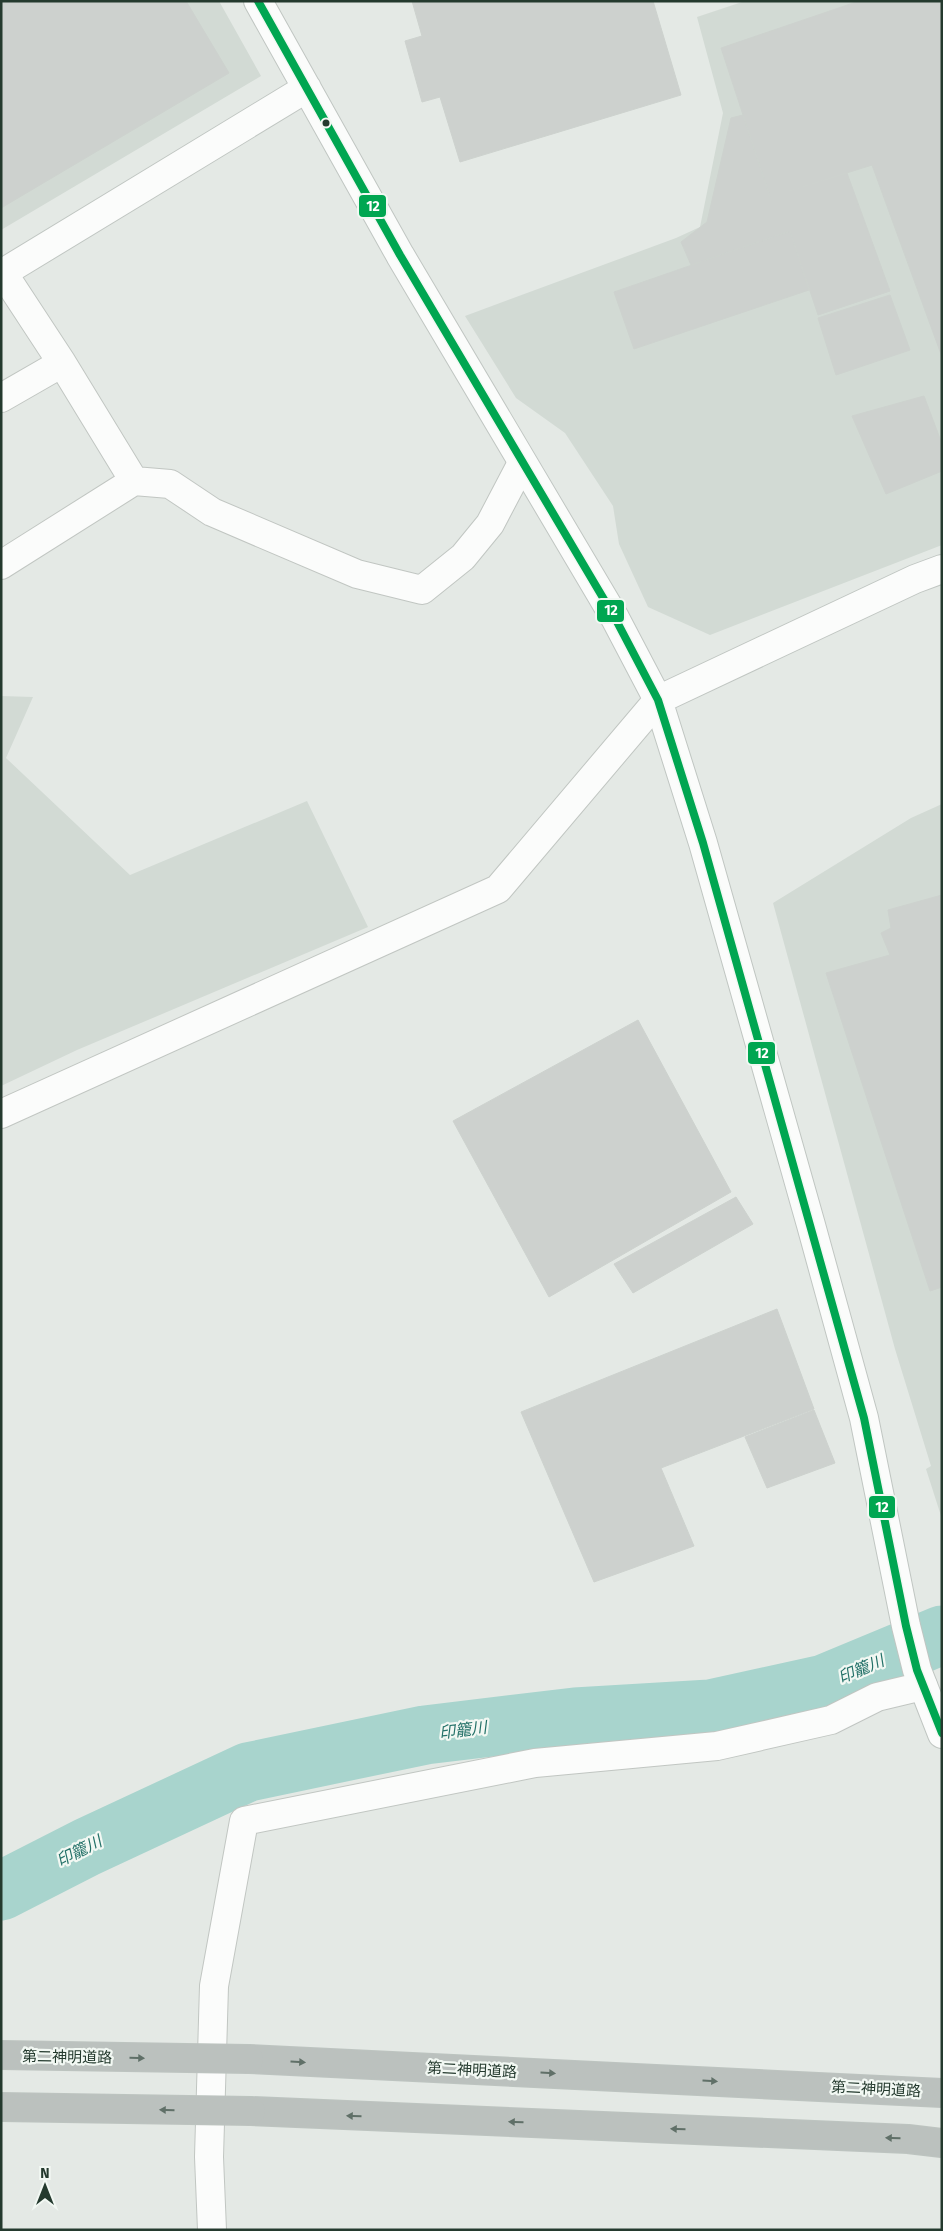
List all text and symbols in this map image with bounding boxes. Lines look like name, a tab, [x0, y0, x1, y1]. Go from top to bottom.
unlabelled marker	[321, 118, 331, 128]
line badge: 12	[358, 194, 387, 218]
text: 12	[366, 198, 380, 215]
line badge: 12	[596, 599, 625, 623]
text: 12	[604, 602, 618, 619]
line badge: 12	[747, 1041, 776, 1065]
text: 12	[755, 1045, 769, 1062]
line badge: 12	[868, 1495, 896, 1519]
text: 12	[875, 1499, 889, 1516]
water label: 印籠川	[835, 1650, 889, 1687]
water label: 印籠川	[438, 1717, 490, 1742]
water label: 印籠川	[53, 1831, 106, 1870]
street label: 第二神明道路	[22, 2047, 112, 2067]
one-way arrow	[130, 2054, 146, 2062]
one-way arrow	[290, 2058, 306, 2066]
street label: 第二神明道路	[427, 2059, 517, 2081]
one-way arrow	[540, 2070, 556, 2078]
one-way arrow	[702, 2078, 718, 2086]
street label: 第二神明道路	[831, 2078, 921, 2100]
one-way arrow	[159, 2106, 175, 2114]
one-way arrow	[345, 2111, 361, 2119]
one-way arrow	[508, 2118, 524, 2126]
one-way arrow	[670, 2125, 686, 2133]
one-way arrow	[885, 2134, 901, 2142]
north arrow	[20, 2161, 70, 2211]
text: N	[40, 2165, 50, 2182]

